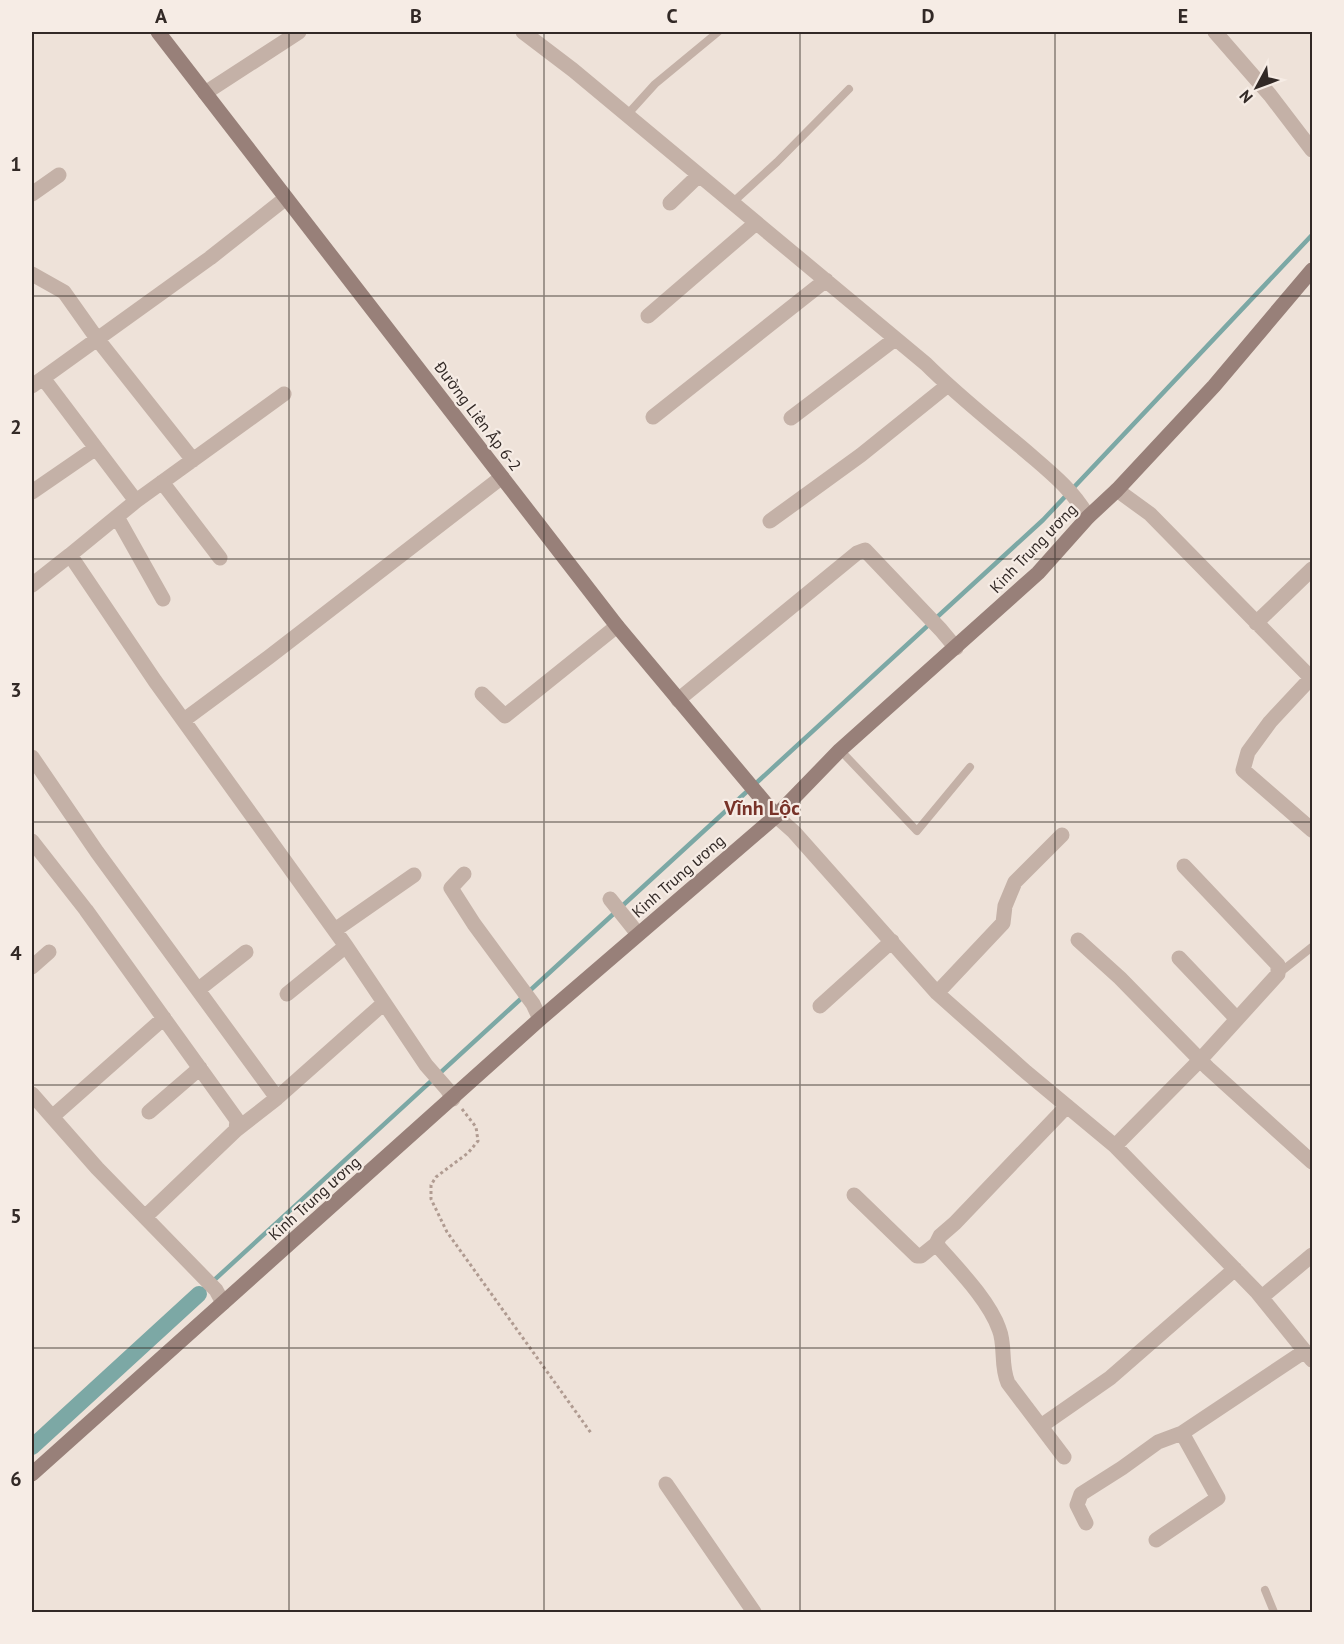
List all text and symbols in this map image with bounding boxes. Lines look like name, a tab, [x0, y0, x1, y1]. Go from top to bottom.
text: A	[155, 3, 168, 29]
text: B	[410, 3, 422, 29]
text: C	[666, 3, 678, 29]
text: D	[922, 3, 935, 29]
text: E	[1178, 3, 1188, 29]
north arrow	[1227, 57, 1287, 117]
text: N	[1235, 86, 1257, 107]
text: 1	[10, 151, 22, 177]
street label: Đường Liên Ấp 6-2	[430, 356, 526, 475]
text: 2	[10, 414, 22, 440]
street label: Kinh Trung ương	[985, 499, 1081, 597]
text: 3	[10, 677, 22, 703]
district label: Vĩnh Lộc	[723, 795, 800, 821]
street label: Kinh Trung ương	[627, 830, 729, 922]
text: 4	[10, 940, 22, 966]
street label: Kinh Trung ương	[264, 1152, 364, 1244]
text: 5	[10, 1203, 22, 1229]
text: 6	[10, 1466, 22, 1492]

